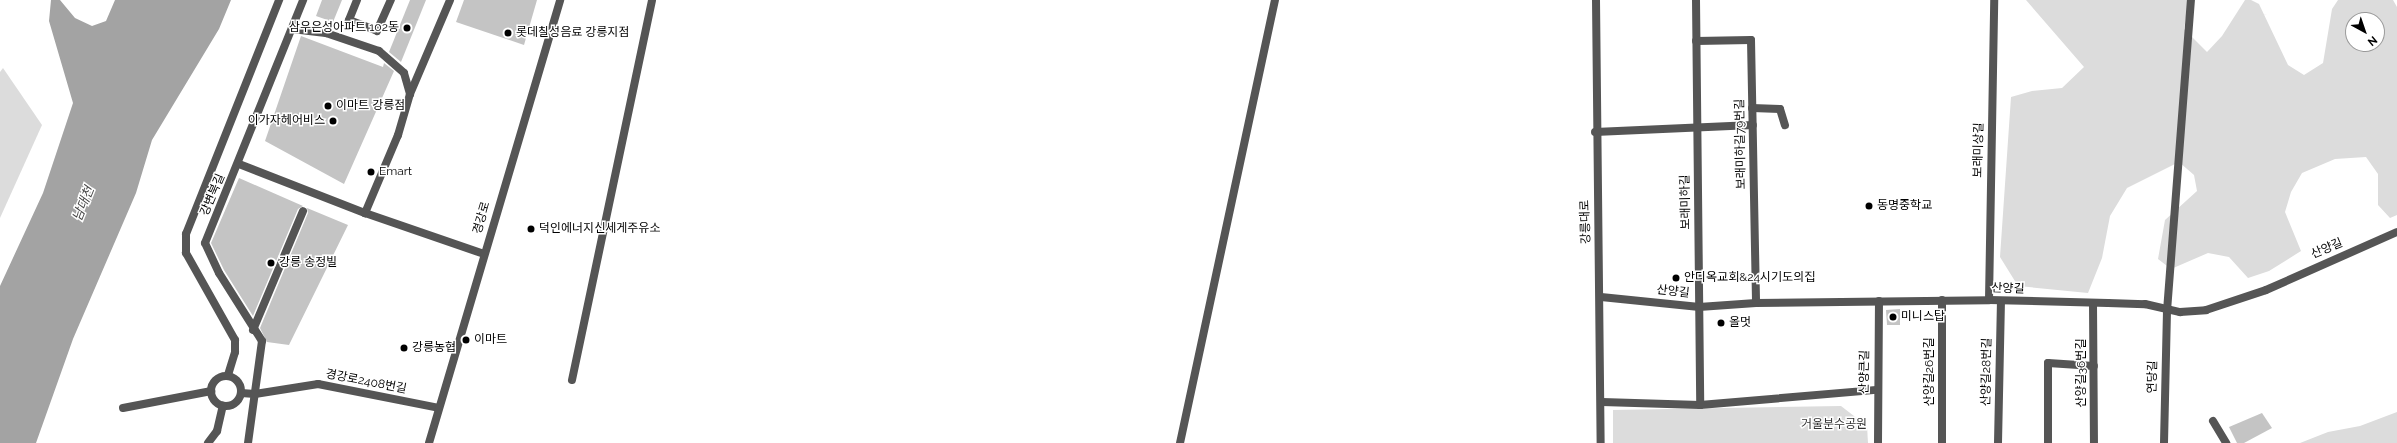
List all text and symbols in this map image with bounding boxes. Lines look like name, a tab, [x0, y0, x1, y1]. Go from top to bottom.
north arrow	[2345, 12, 2385, 52]
place label: 삼우은성아파트 102동	[289, 21, 399, 35]
marker: 삼우은성아파트 102동	[402, 23, 412, 33]
place label: 롯데칠성음료 강릉지점	[516, 26, 629, 40]
marker: 롯데칠성음료 강릉지점	[503, 28, 513, 38]
text: N	[2365, 33, 2380, 48]
place label: 이마트 강릉점	[336, 99, 405, 113]
street label: 보래미하길79번길	[1733, 99, 1749, 189]
marker: 이마트 강릉점	[323, 101, 333, 111]
place label: 이가자헤어비스	[248, 114, 325, 128]
marker: 이가자헤어비스	[328, 116, 338, 126]
street label: 보래미상길	[1971, 122, 1987, 178]
place label: Emart	[379, 165, 412, 179]
marker: Emart	[366, 167, 376, 177]
street label: 강변북길	[198, 172, 228, 218]
street label: 보래미하길	[1678, 174, 1694, 230]
water label: 남대천	[70, 184, 98, 224]
place label: 동명중학교	[1877, 199, 1932, 213]
street label: 경강로	[471, 200, 493, 236]
street label: 강릉대로	[1578, 200, 1594, 244]
marker: 동명중학교	[1864, 201, 1874, 211]
place label: 덕인에너지신세게주유소	[539, 222, 660, 236]
marker: 덕인에너지신세게주유소	[526, 224, 536, 234]
street label: 산양길	[2309, 236, 2345, 262]
place label: 강릉 송정빌	[279, 256, 337, 270]
marker: 강릉 송정빌	[266, 258, 276, 268]
place label: 안디옥교회&24시기도의집	[1684, 271, 1815, 285]
marker: 안디옥교회&24시기도의집	[1671, 273, 1681, 283]
street label: 산양길	[1991, 281, 2025, 297]
street label: 산양길	[1656, 283, 1690, 301]
place label: 미니스탑	[1901, 310, 1945, 324]
marker: 미니스탑	[1888, 312, 1898, 322]
place label: 올멋	[1729, 316, 1751, 330]
marker: 올멋	[1716, 318, 1726, 328]
place label: 이마트	[474, 333, 507, 347]
marker: 이마트	[461, 335, 471, 345]
street label: 산양길26번길	[1923, 338, 1937, 406]
street label: 산양길28번길	[1979, 338, 1995, 406]
street label: 산양길36번길	[2075, 339, 2089, 407]
place label: 강릉농협	[412, 341, 456, 355]
marker: 강릉농협	[399, 343, 409, 353]
street label: 산양큰길	[1857, 350, 1873, 394]
street label: 연당길	[2146, 360, 2160, 394]
street label: 경강로2408번길	[324, 367, 408, 397]
park label: 거울분수공원	[1801, 418, 1867, 432]

